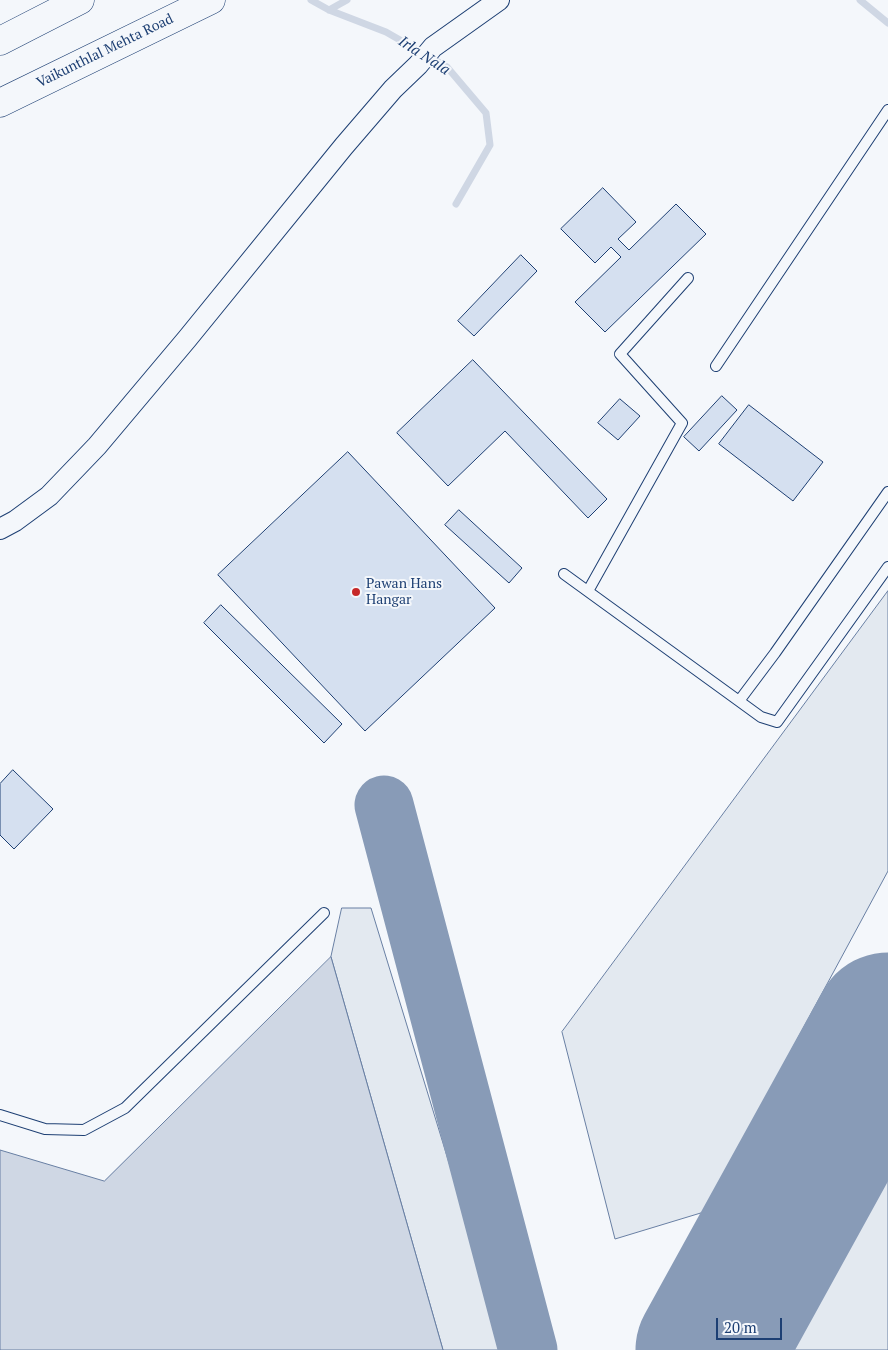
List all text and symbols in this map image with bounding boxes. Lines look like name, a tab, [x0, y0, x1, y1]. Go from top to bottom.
street label: Vaikunthlal Mehta Road	[34, 11, 176, 91]
water label: Irla Nala	[395, 33, 453, 79]
place label: Pawan Hans Hangar	[366, 576, 442, 608]
marker: Pawan Hans Hangar	[350, 586, 362, 598]
scale bar	[718, 1308, 784, 1340]
text: 20 m	[724, 1317, 757, 1337]

